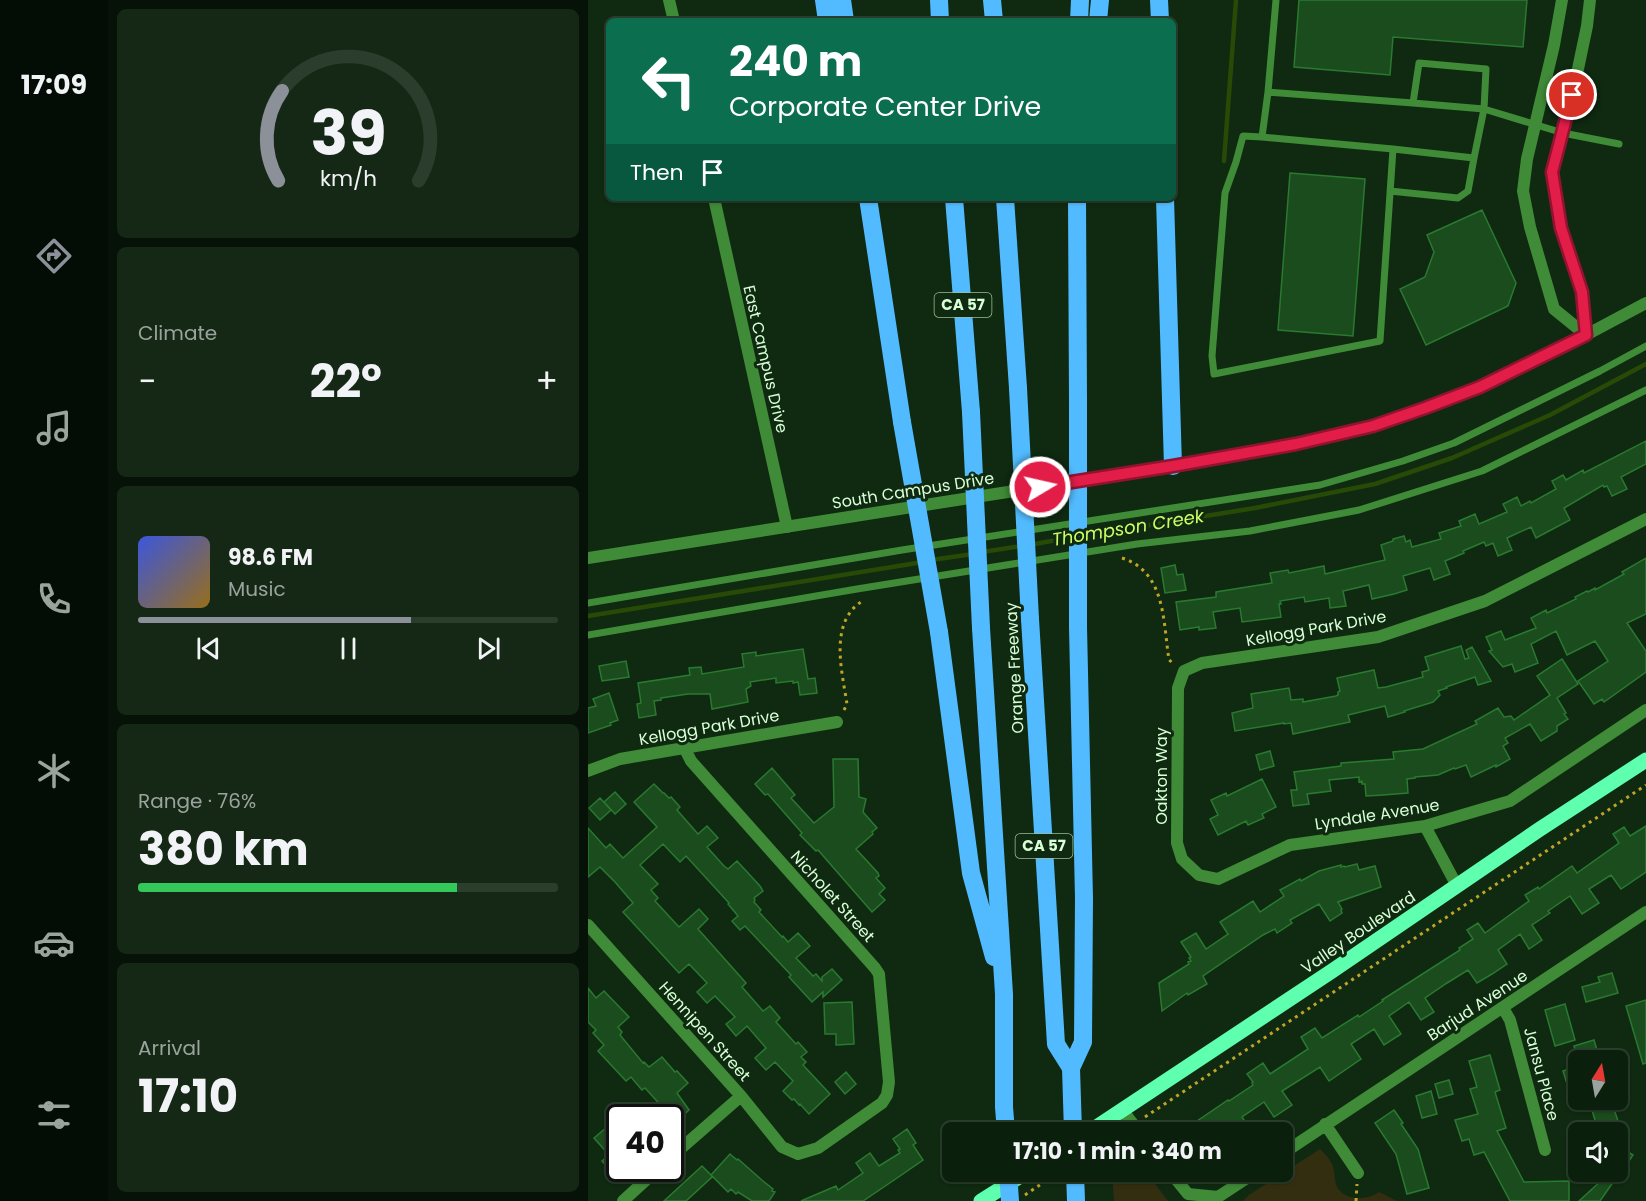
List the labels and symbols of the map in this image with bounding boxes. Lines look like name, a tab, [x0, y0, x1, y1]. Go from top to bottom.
pin	[1546, 69, 1597, 120]
street label: East Campus Drive	[737, 283, 794, 435]
road number: CA 57	[934, 293, 992, 317]
position arrow	[1008, 455, 1072, 519]
street label: South Campus Drive	[830, 466, 996, 515]
water label: Thompson Creek	[1050, 503, 1206, 552]
street label: Orange Freeway	[1000, 602, 1029, 734]
street label: Kellogg Park Drive	[1244, 605, 1388, 652]
street label: Kellogg Park Drive	[637, 704, 781, 751]
street label: Oakton Way	[1150, 727, 1173, 825]
street label: Lyndale Avenue	[1313, 793, 1441, 836]
road number: CA 57	[1016, 834, 1072, 858]
street label: Nicholet Street	[785, 845, 880, 947]
street label: Valley Boulevard	[1297, 886, 1420, 979]
street label: Barjud Avenue	[1422, 964, 1532, 1047]
street label: Hennipen Street	[653, 976, 756, 1087]
street label: Jansu Place	[1518, 1025, 1565, 1124]
north arrow	[1568, 1050, 1628, 1110]
speed limit sign: 40	[606, 1104, 684, 1182]

